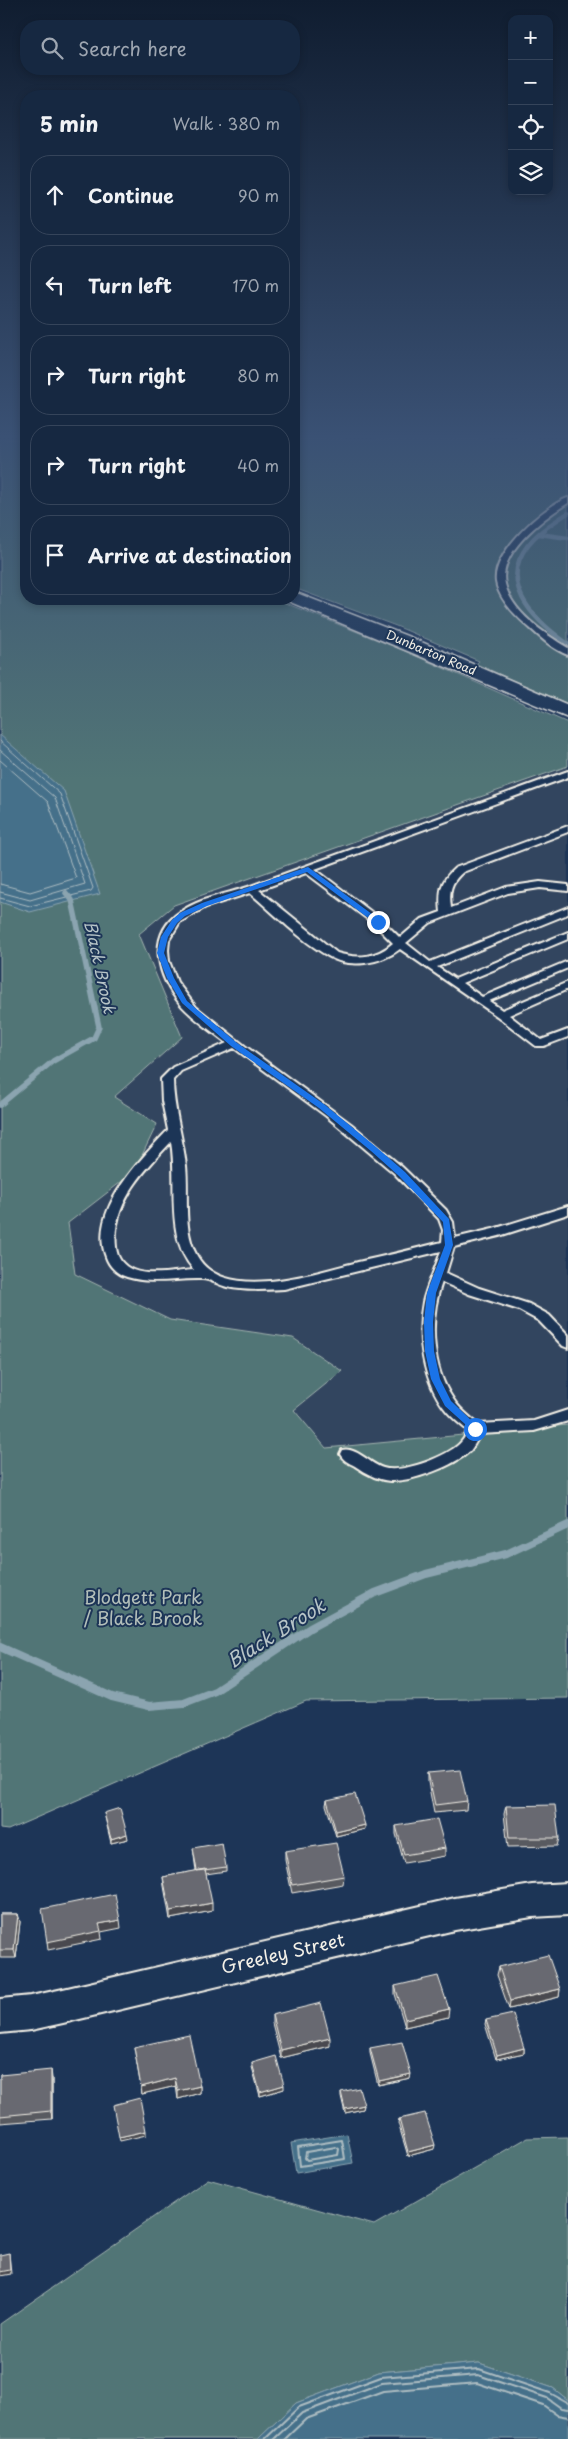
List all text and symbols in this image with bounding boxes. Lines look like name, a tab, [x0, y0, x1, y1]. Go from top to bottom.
map controls	[508, 15, 553, 195]
button: +	[508, 15, 553, 60]
search box	[20, 20, 300, 75]
icon: search	[38, 34, 66, 62]
text: Search here	[78, 34, 187, 62]
button: −	[508, 60, 553, 105]
button: locate	[508, 105, 553, 150]
text: 5 min	[40, 107, 98, 139]
text: Walk · 380 m	[173, 111, 280, 135]
button: layers	[508, 150, 553, 195]
icon: ahead	[41, 181, 69, 209]
text: Continue	[88, 181, 174, 209]
text: 90 m	[238, 183, 279, 207]
icon: left	[41, 271, 69, 299]
text: Turn left	[88, 271, 172, 299]
text: 170 m	[233, 273, 279, 297]
icon: right	[41, 361, 69, 389]
text: Turn right	[88, 361, 186, 389]
text: 80 m	[237, 363, 279, 387]
icon: right	[41, 451, 69, 479]
text: Turn right	[88, 451, 186, 479]
text: 40 m	[237, 453, 279, 477]
icon: arrive	[41, 541, 69, 569]
text: Arrive at destination	[88, 541, 292, 569]
street label: Dunbarton Road	[383, 625, 479, 679]
route end	[367, 911, 390, 934]
water label: Black Brook	[79, 918, 123, 1016]
route start	[464, 1418, 487, 1441]
park label: Blodgett Park / Black Brook	[84, 1583, 202, 1631]
water label: Black Brook	[221, 1590, 331, 1674]
street label: Greeley Street	[218, 1925, 347, 1980]

